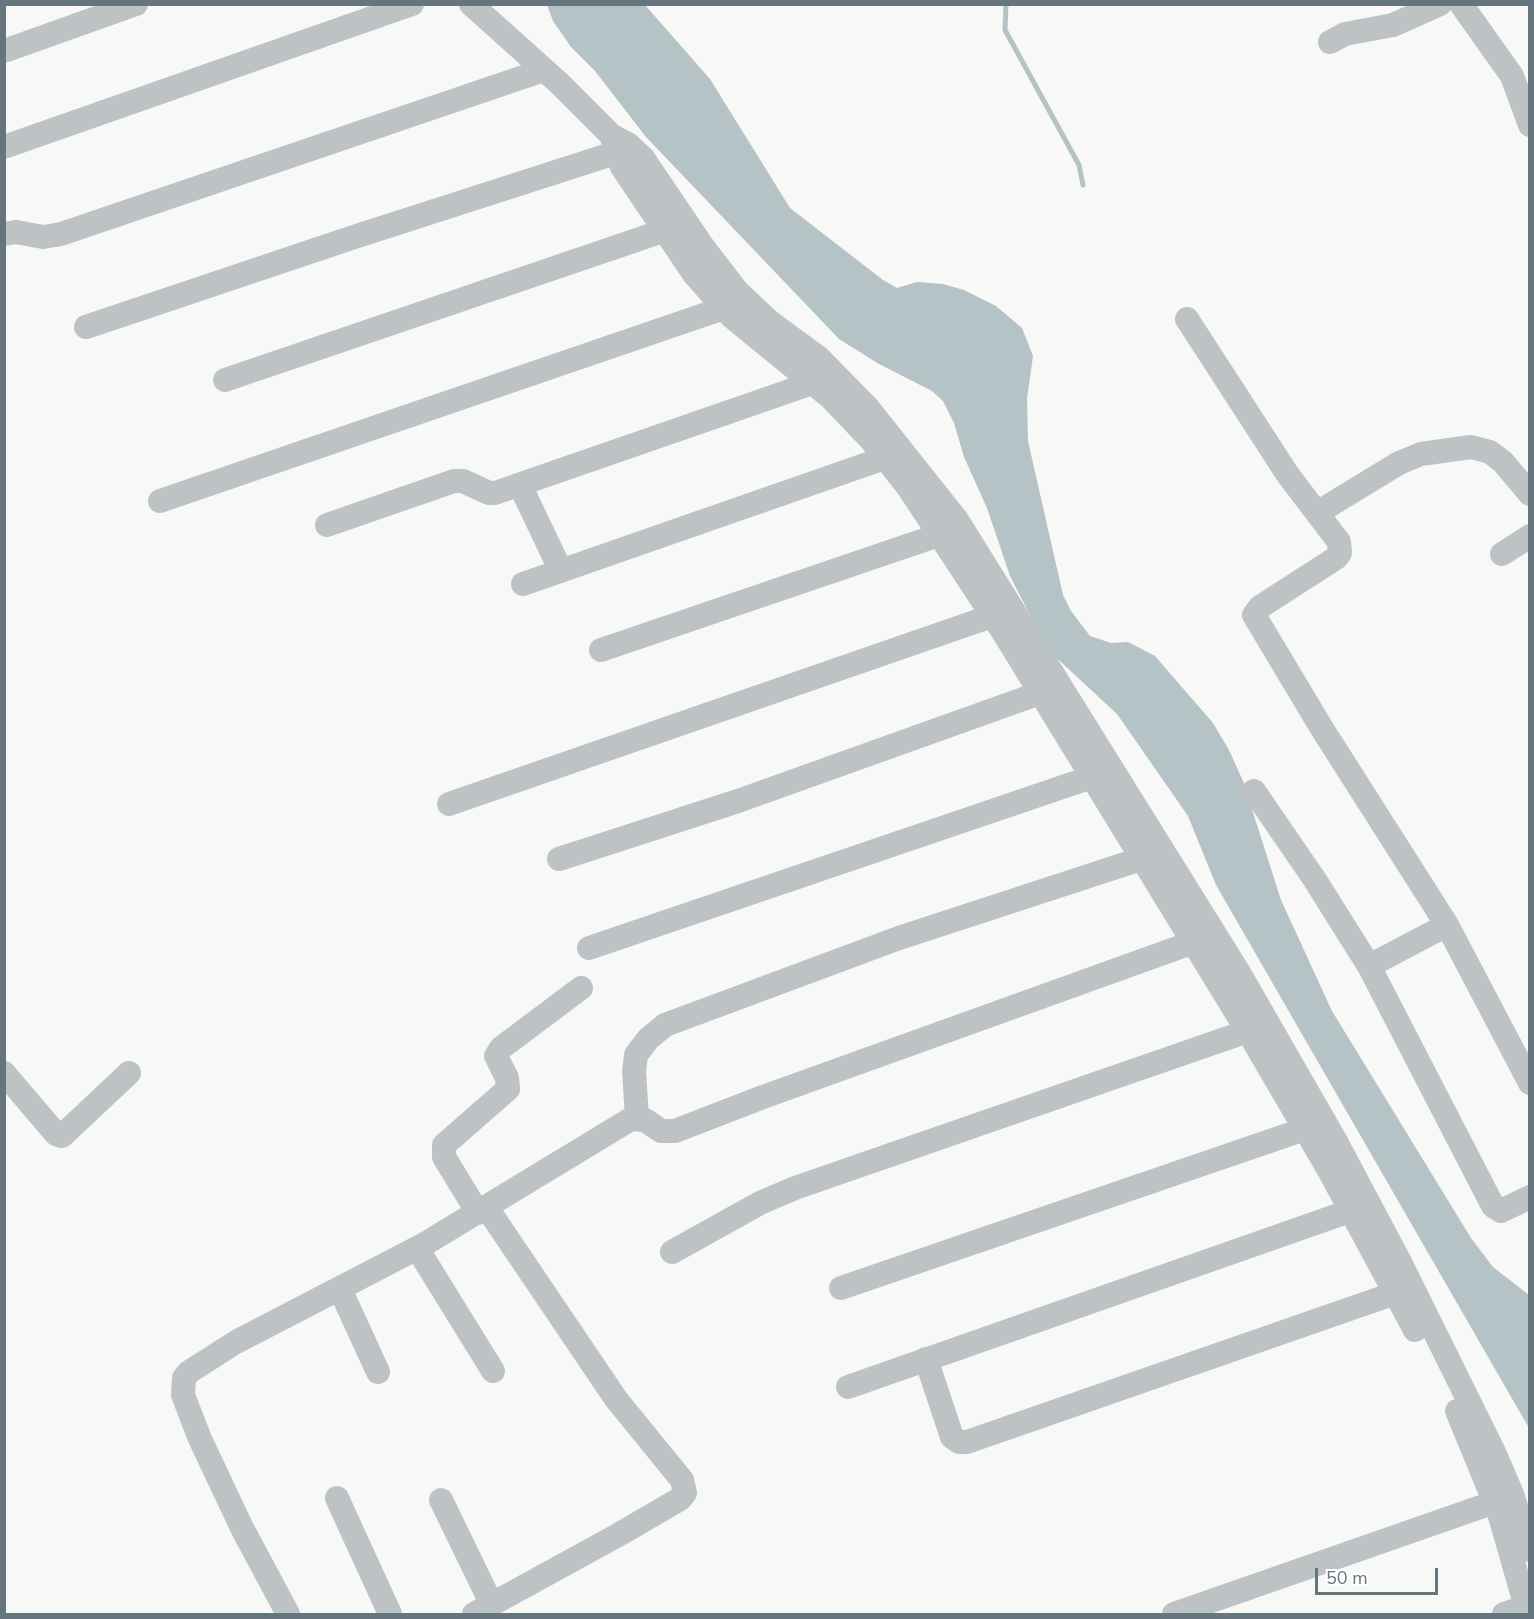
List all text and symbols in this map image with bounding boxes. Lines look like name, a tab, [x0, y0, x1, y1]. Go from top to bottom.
scale bar	[1318, 1556, 1441, 1594]
text: 50 m	[1326, 1566, 1368, 1590]

